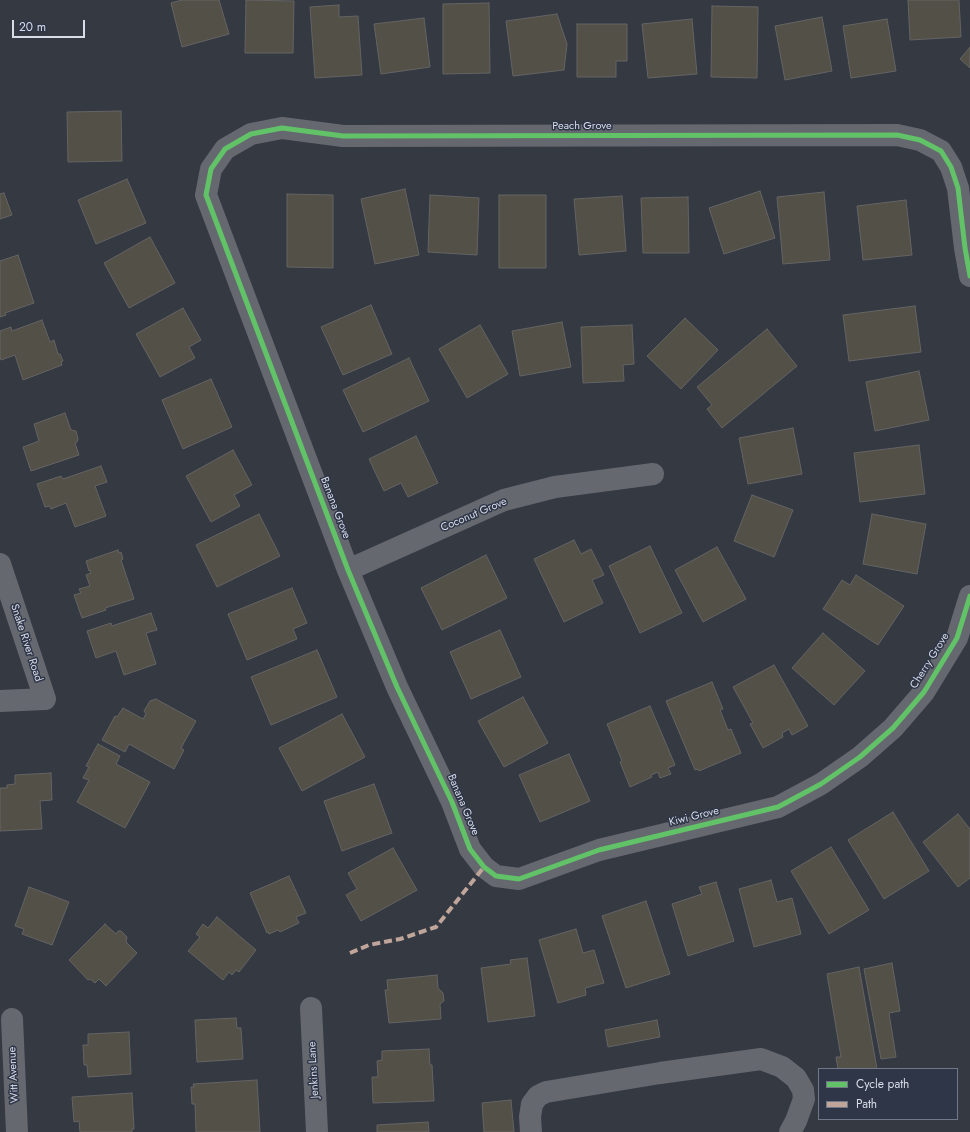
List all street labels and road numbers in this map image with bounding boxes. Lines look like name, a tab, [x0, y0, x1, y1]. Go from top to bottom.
street label: Peach Grove	[552, 119, 612, 133]
street label: Banana Grove	[317, 475, 353, 541]
street label: Coconut Grove	[439, 495, 509, 535]
street label: Snake River Road	[7, 602, 45, 684]
street label: Cherry Grove	[908, 631, 952, 691]
street label: Banana Grove	[444, 772, 482, 838]
street label: Kiwi Grove	[668, 804, 720, 830]
street label: Jenkins Lane	[306, 1041, 322, 1099]
street label: Witt Avenue	[6, 1046, 22, 1104]

